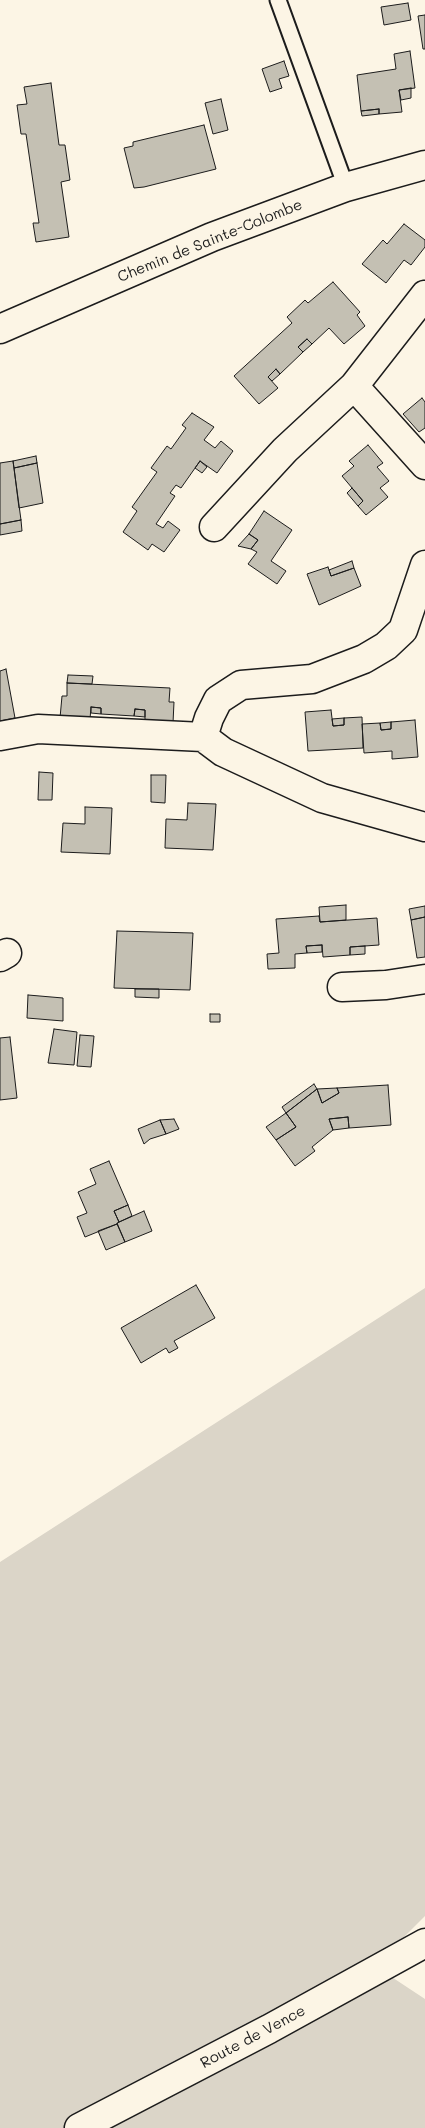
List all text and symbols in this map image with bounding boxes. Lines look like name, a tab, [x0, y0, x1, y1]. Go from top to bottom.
street label: Chemin de Sainte-Colombe	[115, 196, 305, 286]
street label: Route de Vence	[197, 2002, 309, 2072]

